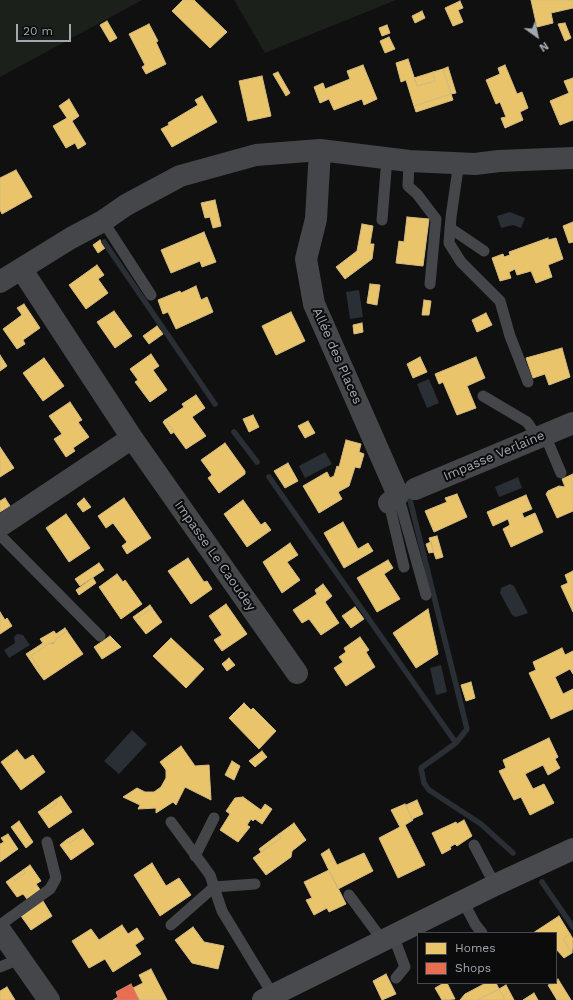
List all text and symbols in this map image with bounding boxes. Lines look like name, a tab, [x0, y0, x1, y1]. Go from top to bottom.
scale bar	[18, 16, 73, 42]
north arrow	[517, 16, 557, 56]
text: 20 m	[23, 24, 53, 38]
text: N	[537, 39, 551, 54]
street label: Allée des Places	[309, 305, 365, 407]
street label: Impasse Verlaine	[441, 428, 547, 484]
street label: Impasse Le Caoudey	[171, 498, 259, 614]
legend	[417, 932, 557, 984]
text: Homes	[455, 941, 496, 955]
text: Shops	[455, 961, 491, 975]

